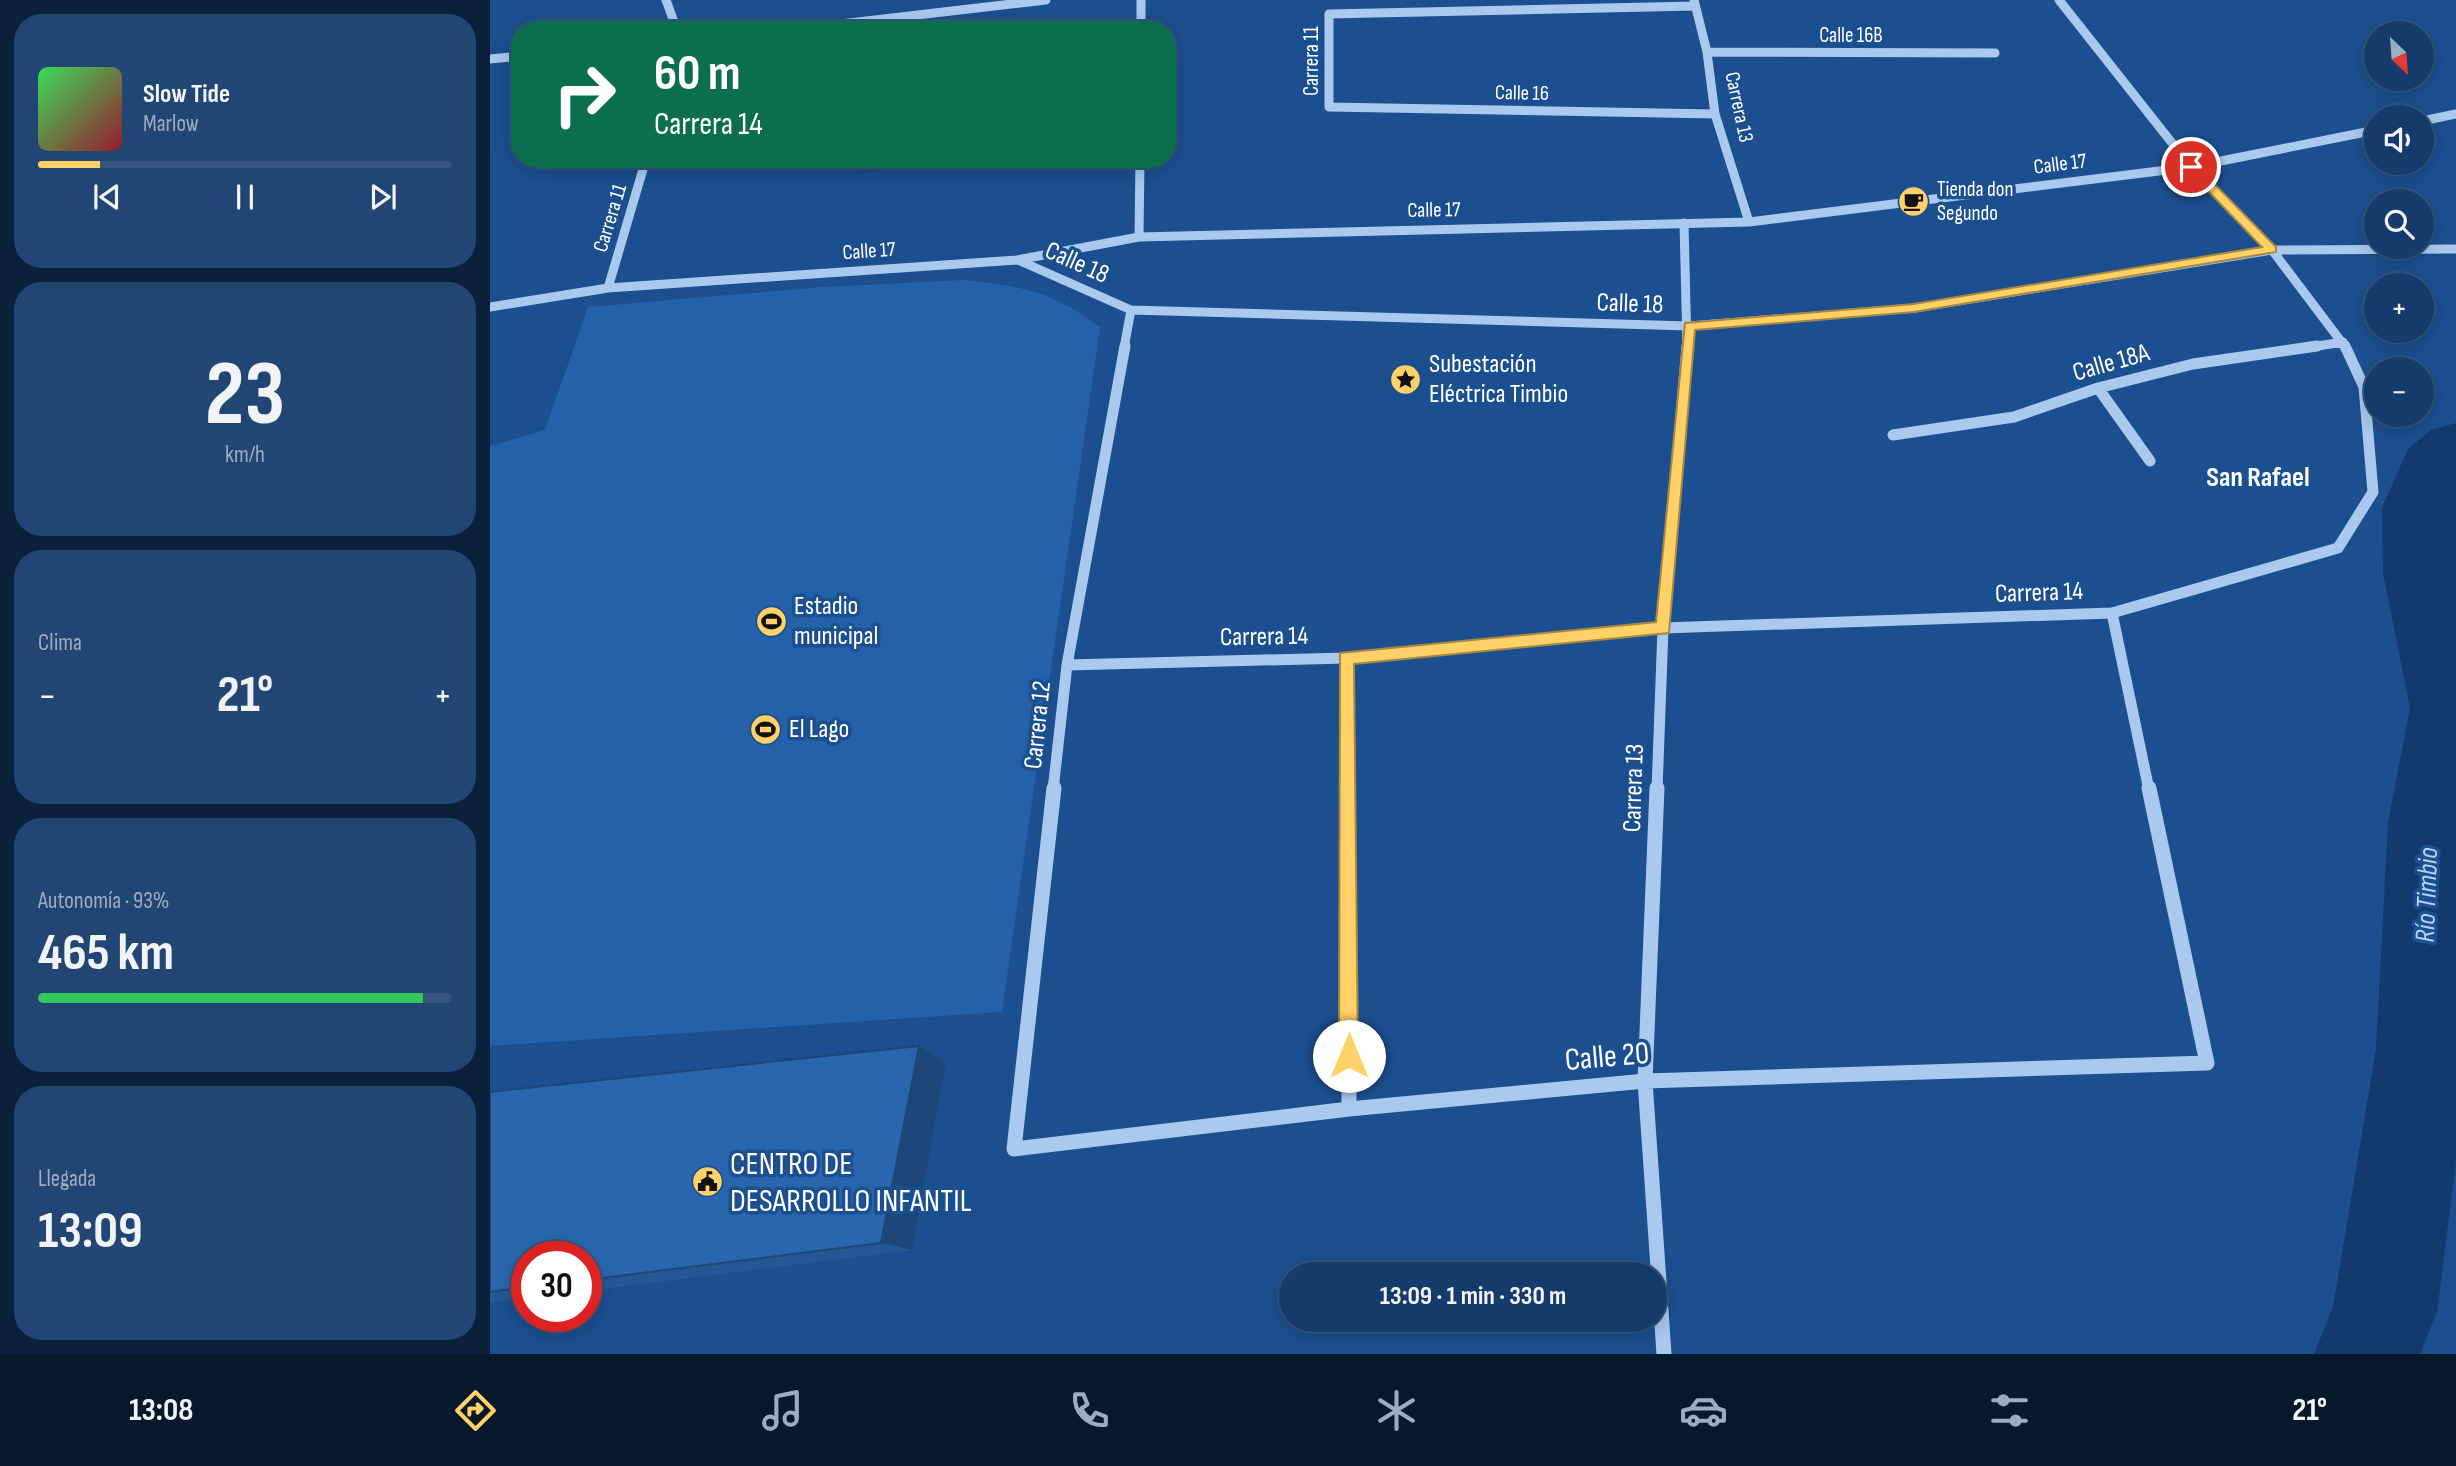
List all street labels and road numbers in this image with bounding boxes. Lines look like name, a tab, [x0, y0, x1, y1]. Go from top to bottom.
street label: Calle 16B	[1819, 23, 1883, 48]
street label: Carrera 11	[1299, 25, 1324, 96]
street label: Carrera 13	[1719, 70, 1759, 144]
street label: Calle 16	[1495, 80, 1549, 106]
street label: Calle 17	[2032, 148, 2089, 180]
street label: Carrera 11	[588, 180, 632, 255]
street label: Calle 17	[1407, 197, 1461, 223]
street label: Calle 18	[1040, 235, 1114, 291]
street label: Calle 17	[842, 237, 897, 265]
street label: Calle 18	[1596, 287, 1664, 321]
street label: Calle 18A	[2069, 337, 2154, 389]
street label: Carrera 14	[1994, 576, 2084, 610]
street label: Carrera 14	[1220, 621, 1309, 653]
street label: Carrera 12	[1018, 679, 1058, 771]
street label: Carrera 13	[1617, 743, 1651, 833]
street label: Calle 20	[1563, 1034, 1651, 1080]

